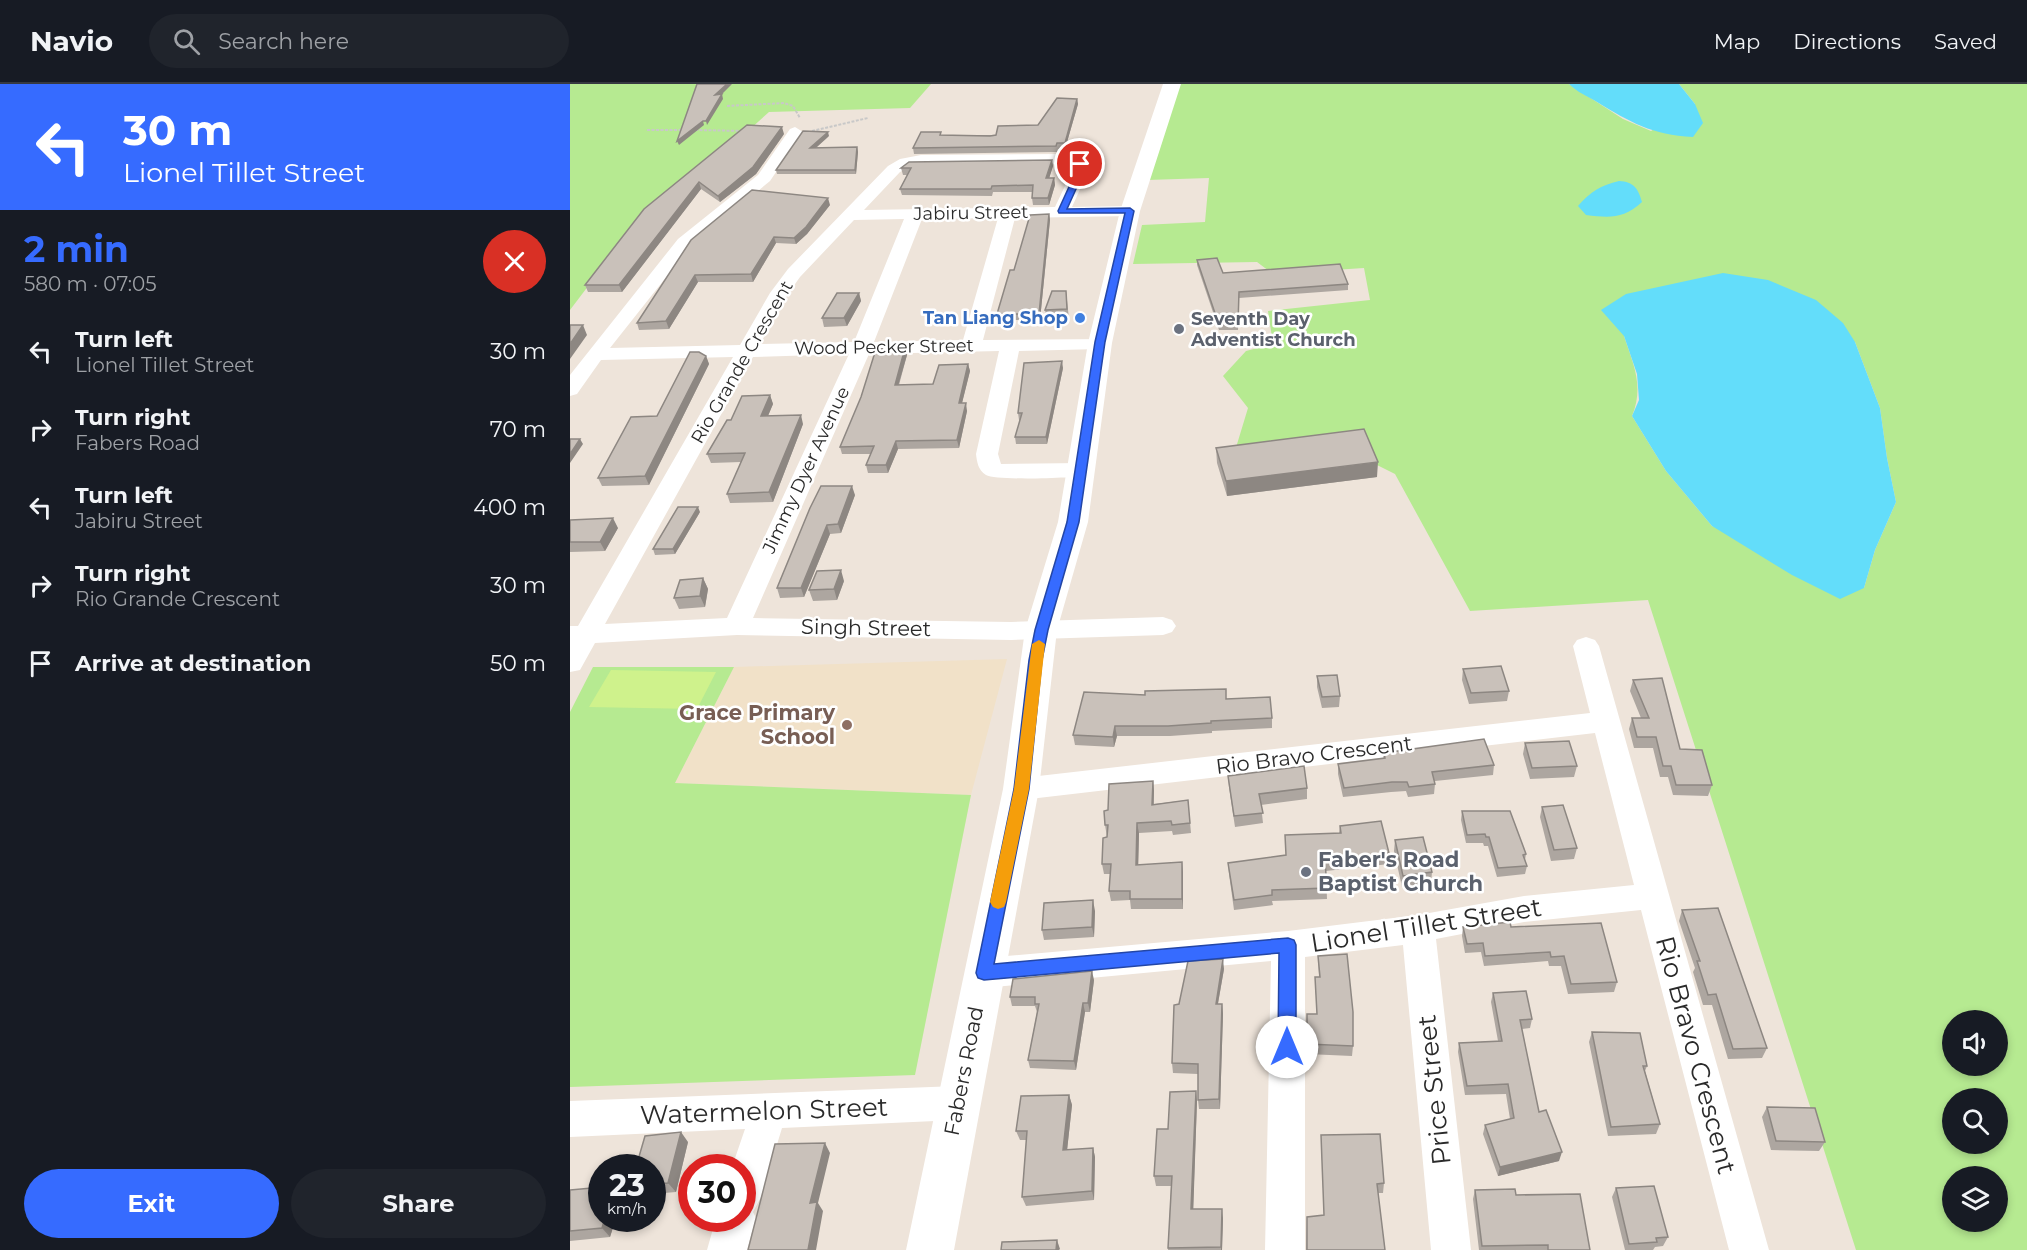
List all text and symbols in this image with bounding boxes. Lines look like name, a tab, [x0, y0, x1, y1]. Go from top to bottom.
search box	[149, 14, 569, 68]
text: Navio	[30, 24, 113, 58]
icon: search	[170, 25, 203, 58]
text: Search here	[218, 28, 349, 55]
text: Map	[1714, 29, 1760, 54]
text: Directions	[1793, 29, 1901, 54]
text: Saved	[1934, 29, 1997, 54]
text: 30 m	[123, 104, 232, 156]
icon: left	[24, 108, 102, 186]
pin	[1054, 138, 1105, 189]
icon: arrive	[1063, 147, 1096, 180]
text: Lionel Tillet Street	[123, 156, 365, 189]
street label: Jabiru Street	[912, 201, 1029, 225]
text: 2 min	[24, 227, 129, 271]
button: close	[483, 230, 546, 293]
text: 580 m · 07:05	[24, 272, 157, 296]
street label: Rio Grande Crescent	[686, 277, 798, 447]
place label: Tan Liang Shop	[923, 307, 1068, 329]
place label: Seventh Day Adventist Church	[1190, 308, 1356, 351]
marker: Tan Liang Shop	[1073, 311, 1087, 325]
marker: Seventh Day Adventist Church	[1172, 322, 1186, 336]
text: Turn left	[75, 326, 173, 353]
street label: Wood Pecker Street	[794, 334, 974, 360]
icon: left	[24, 335, 57, 368]
text: 30 m	[490, 338, 546, 365]
text: Lionel Tillet Street	[75, 353, 254, 377]
street label: Jimmy Dyer Avenue	[757, 383, 854, 558]
text: Turn right	[75, 404, 190, 431]
icon: right	[24, 413, 57, 446]
text: 70 m	[490, 416, 546, 443]
text: Fabers Road	[75, 431, 200, 455]
text: Turn left	[75, 482, 173, 509]
icon: left	[24, 491, 57, 524]
text: 400 m	[473, 494, 546, 521]
text: Jabiru Street	[75, 509, 203, 533]
text: Turn right	[75, 560, 190, 587]
icon: right	[24, 569, 57, 602]
text: 30 m	[490, 572, 546, 599]
text: Rio Grande Crescent	[75, 587, 280, 611]
street label: Singh Street	[801, 614, 931, 641]
icon: arrive	[24, 647, 57, 680]
text: Arrive at destination	[75, 650, 311, 677]
text: 50 m	[490, 650, 546, 677]
place label: Grace Primary School	[679, 700, 835, 749]
marker: Grace Primary School	[840, 718, 854, 732]
street label: Rio Bravo Crescent	[1214, 730, 1414, 779]
place label: Faber's Road Baptist Church	[1318, 847, 1483, 896]
marker: Faber's Road Baptist Church	[1299, 865, 1313, 879]
street label: Lionel Tillet Street	[1308, 891, 1544, 959]
street label: Rio Bravo Crescent	[1649, 933, 1743, 1177]
street label: Fabers Road	[939, 1004, 988, 1138]
map controls	[1942, 1010, 2008, 1232]
button: sound	[1942, 1010, 2008, 1076]
street label: Price Street	[1410, 1013, 1458, 1167]
position arrow	[1255, 1015, 1319, 1079]
button: search	[1942, 1088, 2008, 1154]
street label: Watermelon Street	[639, 1091, 889, 1131]
speed limit sign: 30	[678, 1154, 756, 1232]
button: layers	[1942, 1166, 2008, 1232]
text: 23	[609, 1167, 645, 1204]
button: Exit	[24, 1169, 279, 1238]
button: Share	[291, 1169, 546, 1238]
text: km/h	[607, 1199, 647, 1218]

